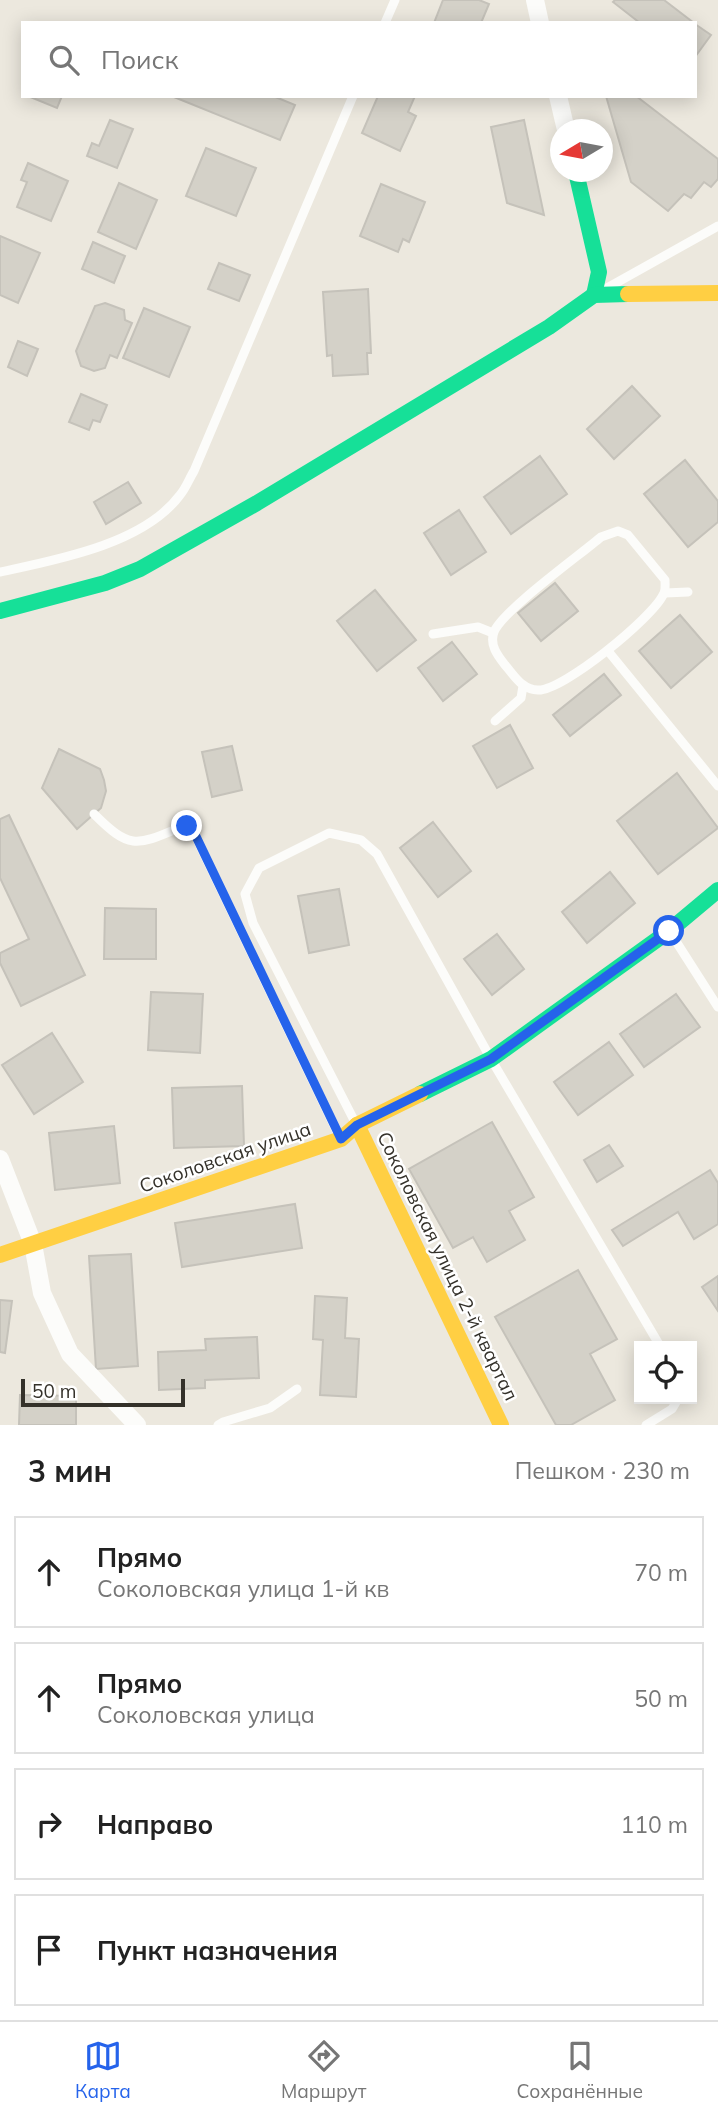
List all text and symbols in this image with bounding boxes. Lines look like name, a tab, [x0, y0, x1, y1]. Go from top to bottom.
search box	[21, 21, 697, 98]
icon: search	[45, 41, 83, 79]
text: Поиск	[101, 43, 179, 76]
north arrow	[550, 119, 613, 182]
route end	[171, 810, 202, 841]
route start	[653, 915, 684, 946]
street label: Соколовская улица	[136, 1116, 314, 1198]
street label: Соколовская улица 2-й квартал	[372, 1128, 524, 1404]
map controls	[634, 1341, 697, 1404]
button: locate	[634, 1341, 697, 1404]
scale bar	[21, 1376, 186, 1408]
text: 50 m	[32, 1379, 76, 1403]
text: 3 мин	[28, 1452, 112, 1490]
text: Пешком · 230 m	[515, 1456, 690, 1485]
text: Прямо	[97, 1541, 182, 1574]
icon: ahead	[30, 1553, 68, 1591]
text: 70 m	[634, 1558, 688, 1587]
text: Соколовская улица 1-й кв	[97, 1574, 389, 1603]
text: Прямо	[97, 1667, 182, 1700]
icon: ahead	[30, 1679, 68, 1717]
text: 50 m	[634, 1684, 688, 1713]
text: Соколовская улица	[97, 1700, 315, 1729]
icon: right	[30, 1805, 68, 1843]
text: Направо	[97, 1808, 213, 1841]
text: 110 m	[620, 1810, 688, 1839]
icon: arrive	[30, 1931, 68, 1969]
text: Пункт назначения	[97, 1934, 338, 1967]
tab: Карта	[75, 2037, 131, 2103]
tab: Маршрут	[281, 2037, 366, 2103]
tab: Сохранённые	[516, 2037, 643, 2103]

